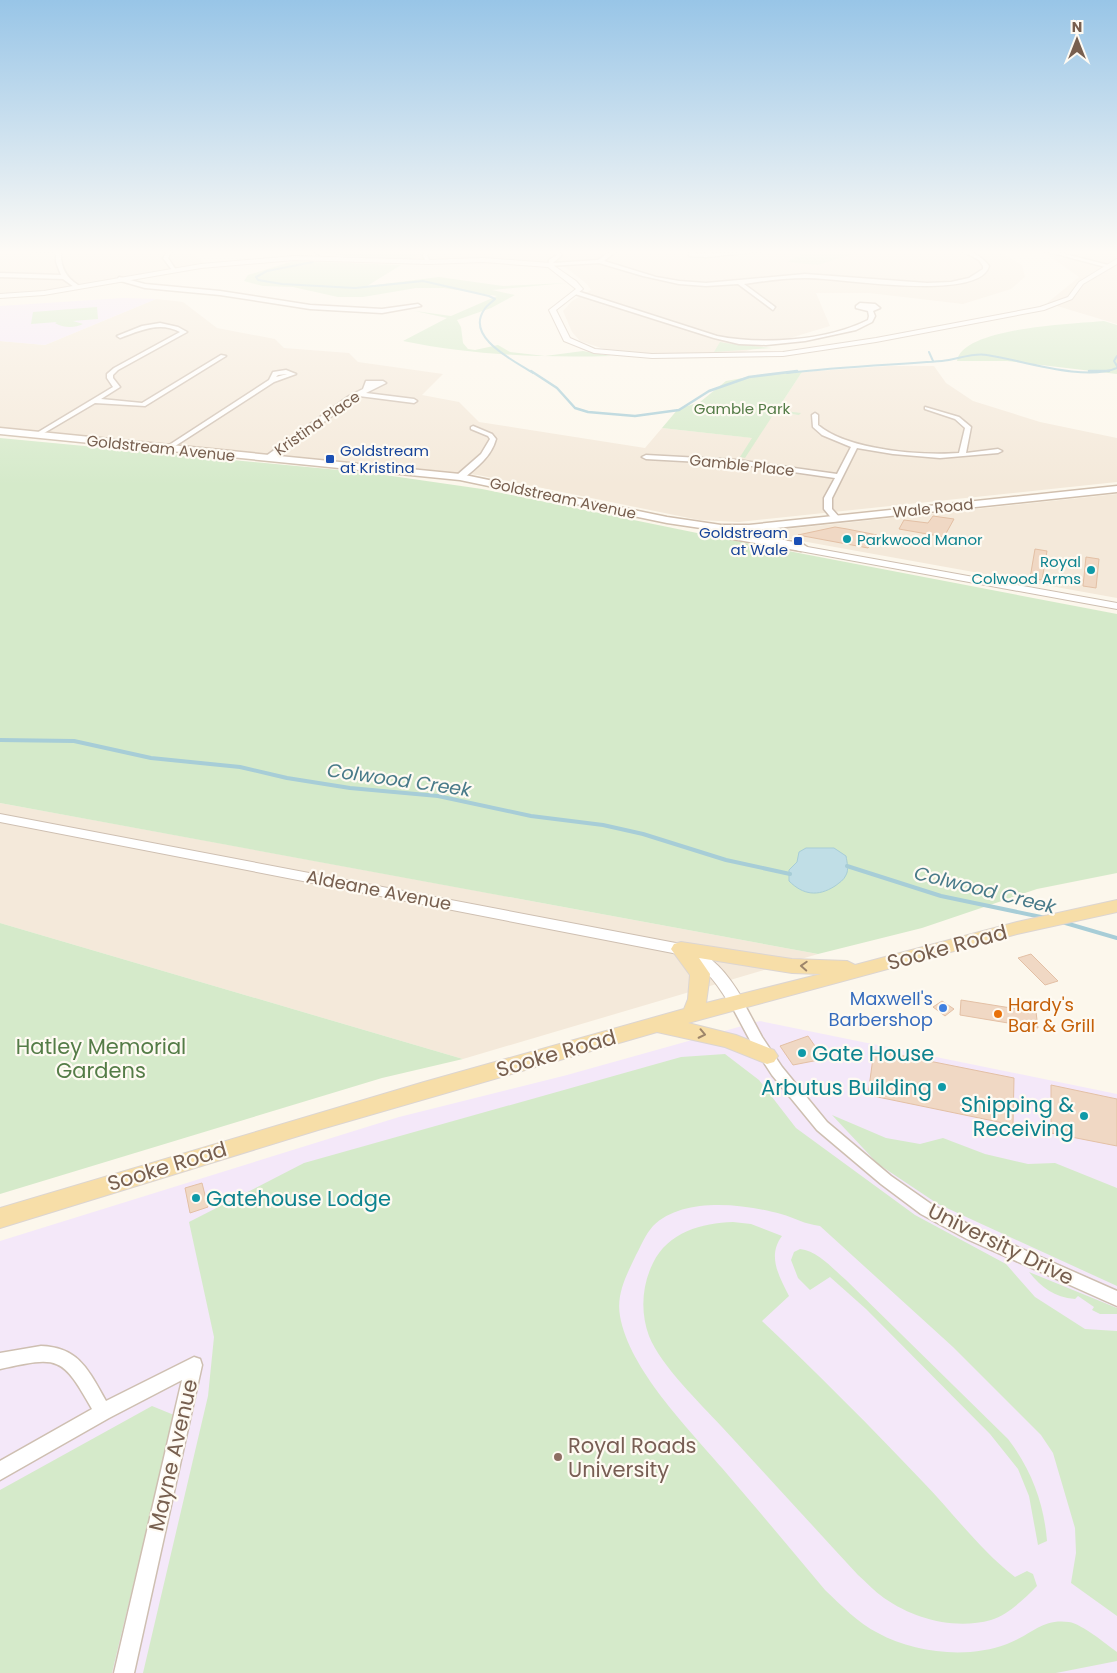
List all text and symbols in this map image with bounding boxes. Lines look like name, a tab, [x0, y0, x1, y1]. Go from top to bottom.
north arrow	[1052, 15, 1102, 65]
text: N	[1072, 17, 1082, 37]
street label: Kristina Place	[270, 386, 364, 460]
park label: Gamble Park	[694, 398, 791, 419]
street label: Goldstream Avenue	[86, 430, 236, 466]
place label: Goldstream at Kristina	[340, 440, 429, 478]
street label: Gamble Place	[689, 449, 795, 481]
marker: Goldstream at Kristina	[324, 453, 336, 465]
street label: Goldstream Avenue	[488, 472, 638, 524]
street label: Wale Road	[892, 493, 974, 523]
place label: Goldstream at Wale	[699, 522, 788, 560]
place label: Parkwood Manor	[857, 529, 983, 550]
marker: Parkwood Manor	[841, 533, 853, 545]
marker: Goldstream at Wale	[792, 535, 804, 547]
place label: Royal Colwood Arms	[971, 551, 1081, 589]
marker: Royal Colwood Arms	[1085, 564, 1097, 576]
water label: Colwood Creek	[325, 757, 474, 804]
water label: Colwood Creek	[911, 859, 1060, 921]
street label: Aldeane Avenue	[304, 864, 454, 916]
street label: Sooke Road	[884, 917, 1010, 977]
one-way arrow	[800, 961, 808, 972]
place label: Maxwell's Barbershop	[828, 986, 933, 1032]
place label: Hardy's Bar & Grill	[1008, 992, 1095, 1038]
marker: Maxwell's Barbershop	[937, 1002, 949, 1014]
marker: Hardy's Bar & Grill	[992, 1008, 1004, 1020]
street label: Sooke Road	[493, 1022, 619, 1084]
one-way arrow	[698, 1028, 707, 1039]
park label: Hatley Memorial Gardens	[16, 1032, 186, 1085]
place label: Gate House	[812, 1039, 934, 1068]
marker: Gate House	[796, 1047, 808, 1059]
place label: Arbutus Building	[761, 1073, 932, 1102]
marker: Arbutus Building	[936, 1081, 948, 1093]
place label: Shipping & Receiving	[961, 1090, 1074, 1143]
marker: Shipping & Receiving	[1078, 1110, 1090, 1122]
street label: Sooke Road	[104, 1134, 230, 1198]
place label: Gatehouse Lodge	[206, 1184, 391, 1213]
marker: Gatehouse Lodge	[190, 1192, 202, 1204]
street label: University Drive	[923, 1196, 1079, 1292]
street label: Mayne Avenue	[141, 1376, 205, 1534]
place label: Royal Roads University	[568, 1431, 697, 1484]
marker: Royal Roads University	[552, 1451, 564, 1463]

